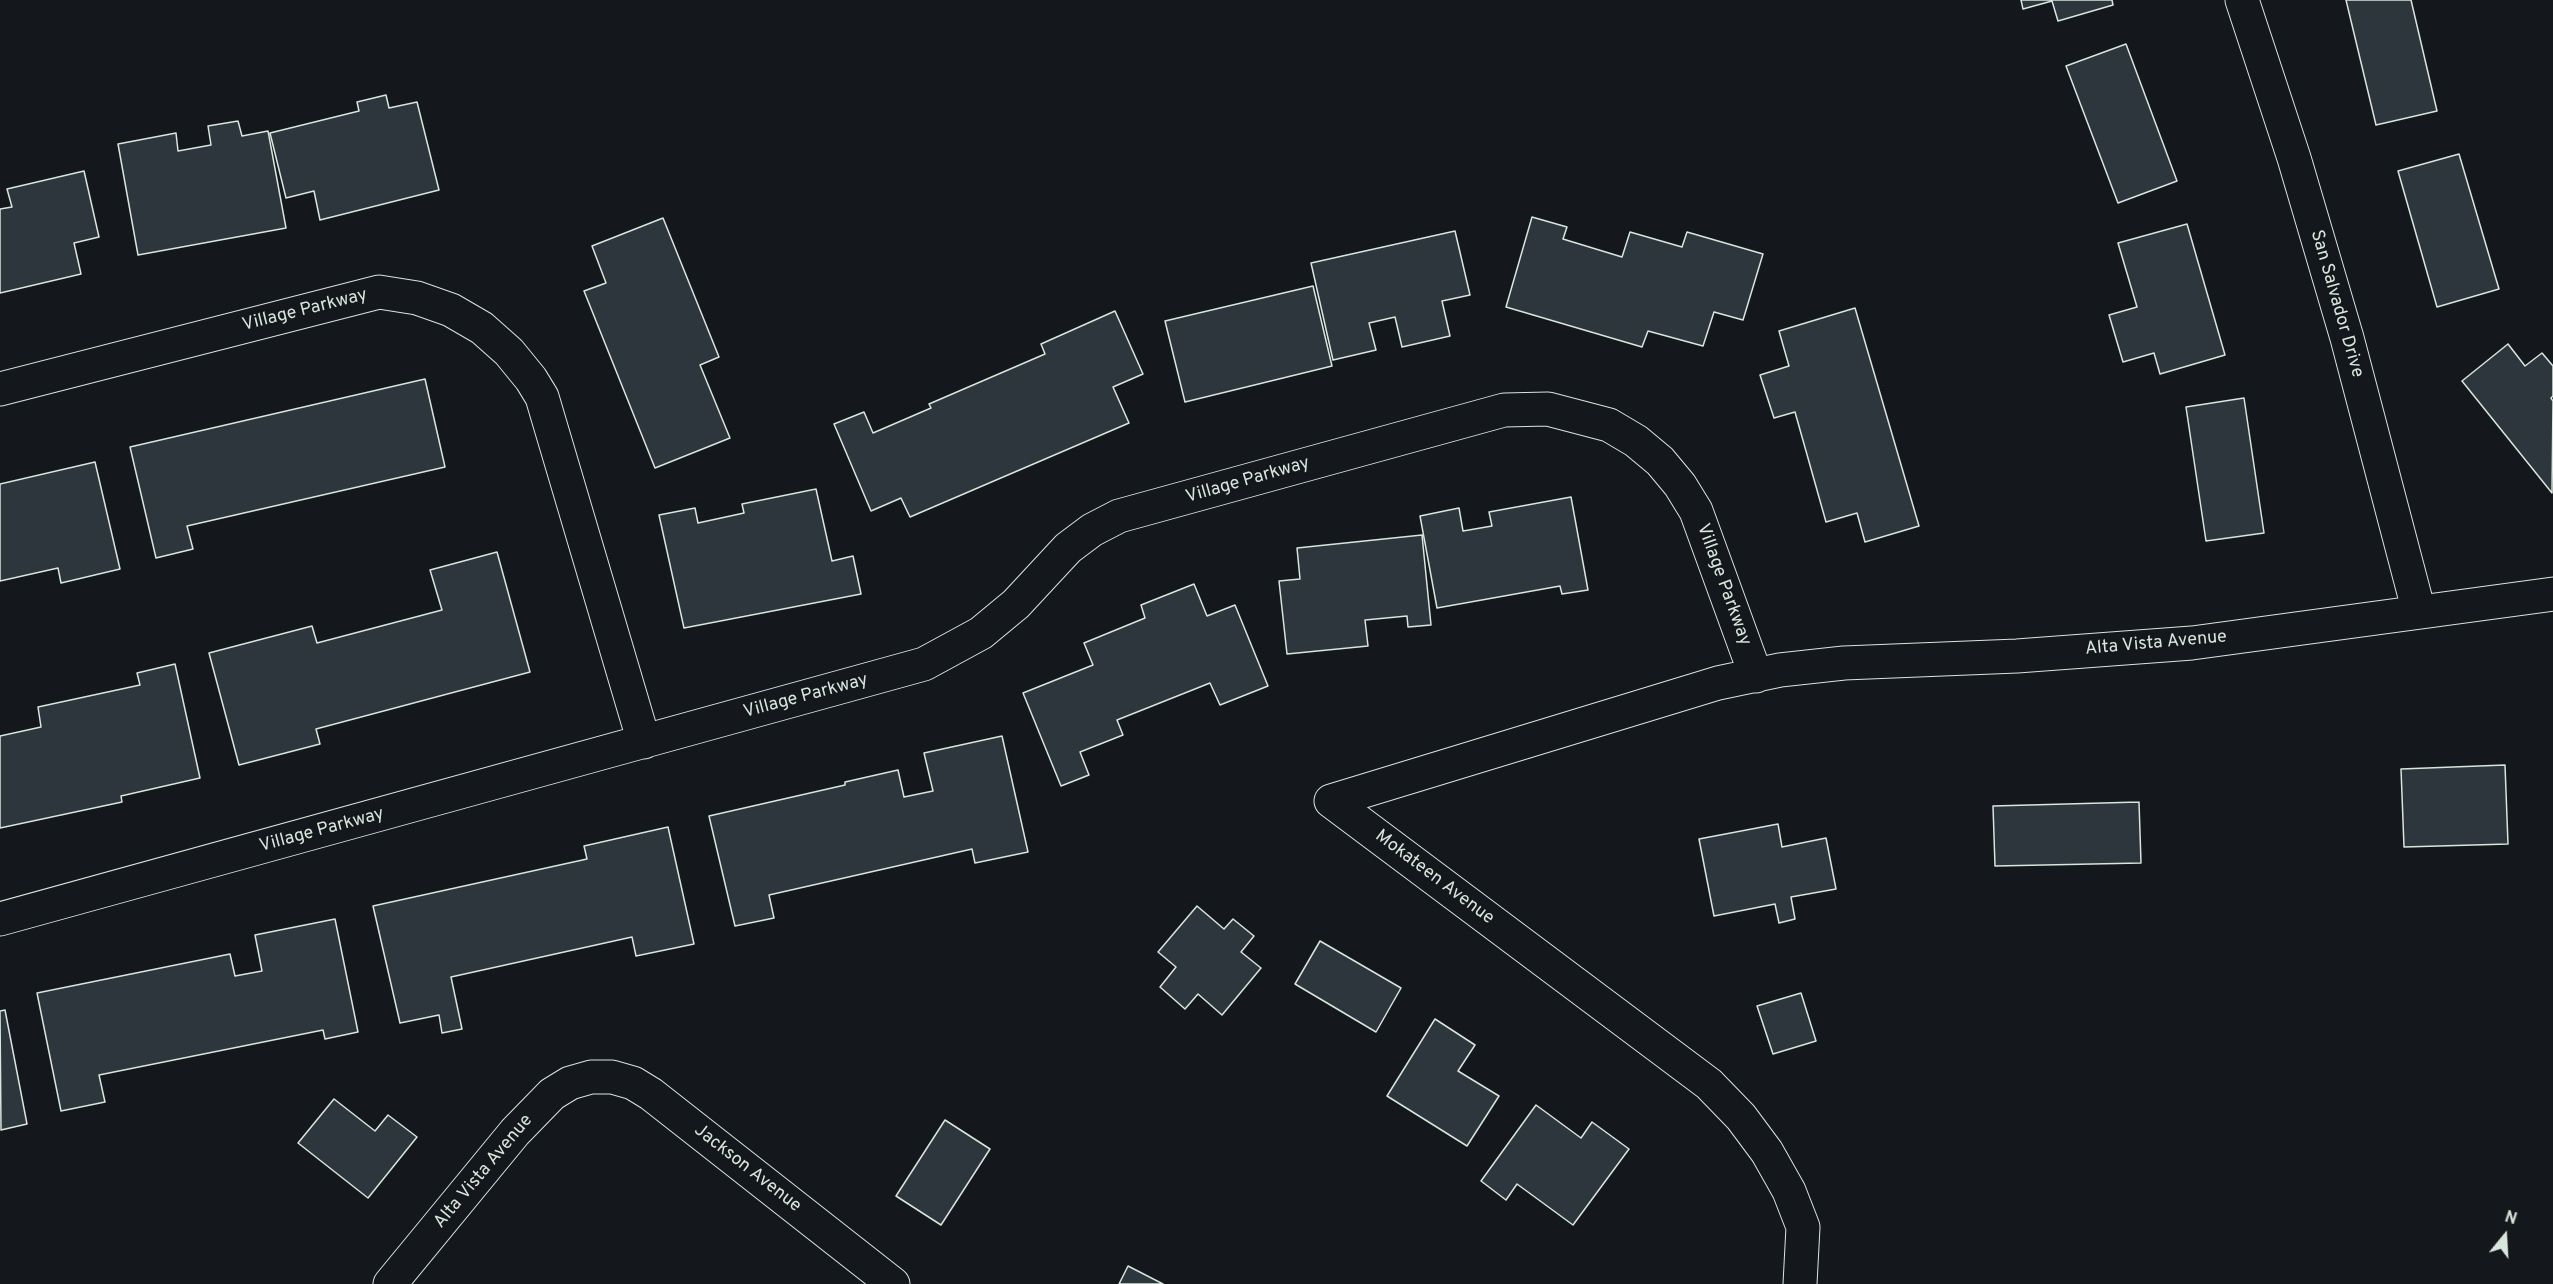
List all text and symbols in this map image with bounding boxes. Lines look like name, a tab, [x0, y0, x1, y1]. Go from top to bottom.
street label: San Salvador Drive	[2305, 228, 2367, 380]
street label: Village Parkway	[240, 285, 370, 337]
street label: Village Parkway	[1184, 453, 1312, 509]
street label: Village Parkway	[1691, 521, 1755, 649]
street label: Alta Vista Avenue	[2084, 627, 2228, 661]
street label: Village Parkway	[741, 670, 871, 724]
street label: Village Parkway	[257, 804, 387, 858]
street label: Mokateen Avenue	[1370, 826, 1498, 930]
street label: Alta Vista Avenue	[430, 1111, 538, 1233]
street label: Jackson Avenue	[689, 1120, 805, 1218]
north arrow	[2475, 1206, 2535, 1266]
text: N	[2502, 1208, 2519, 1230]

